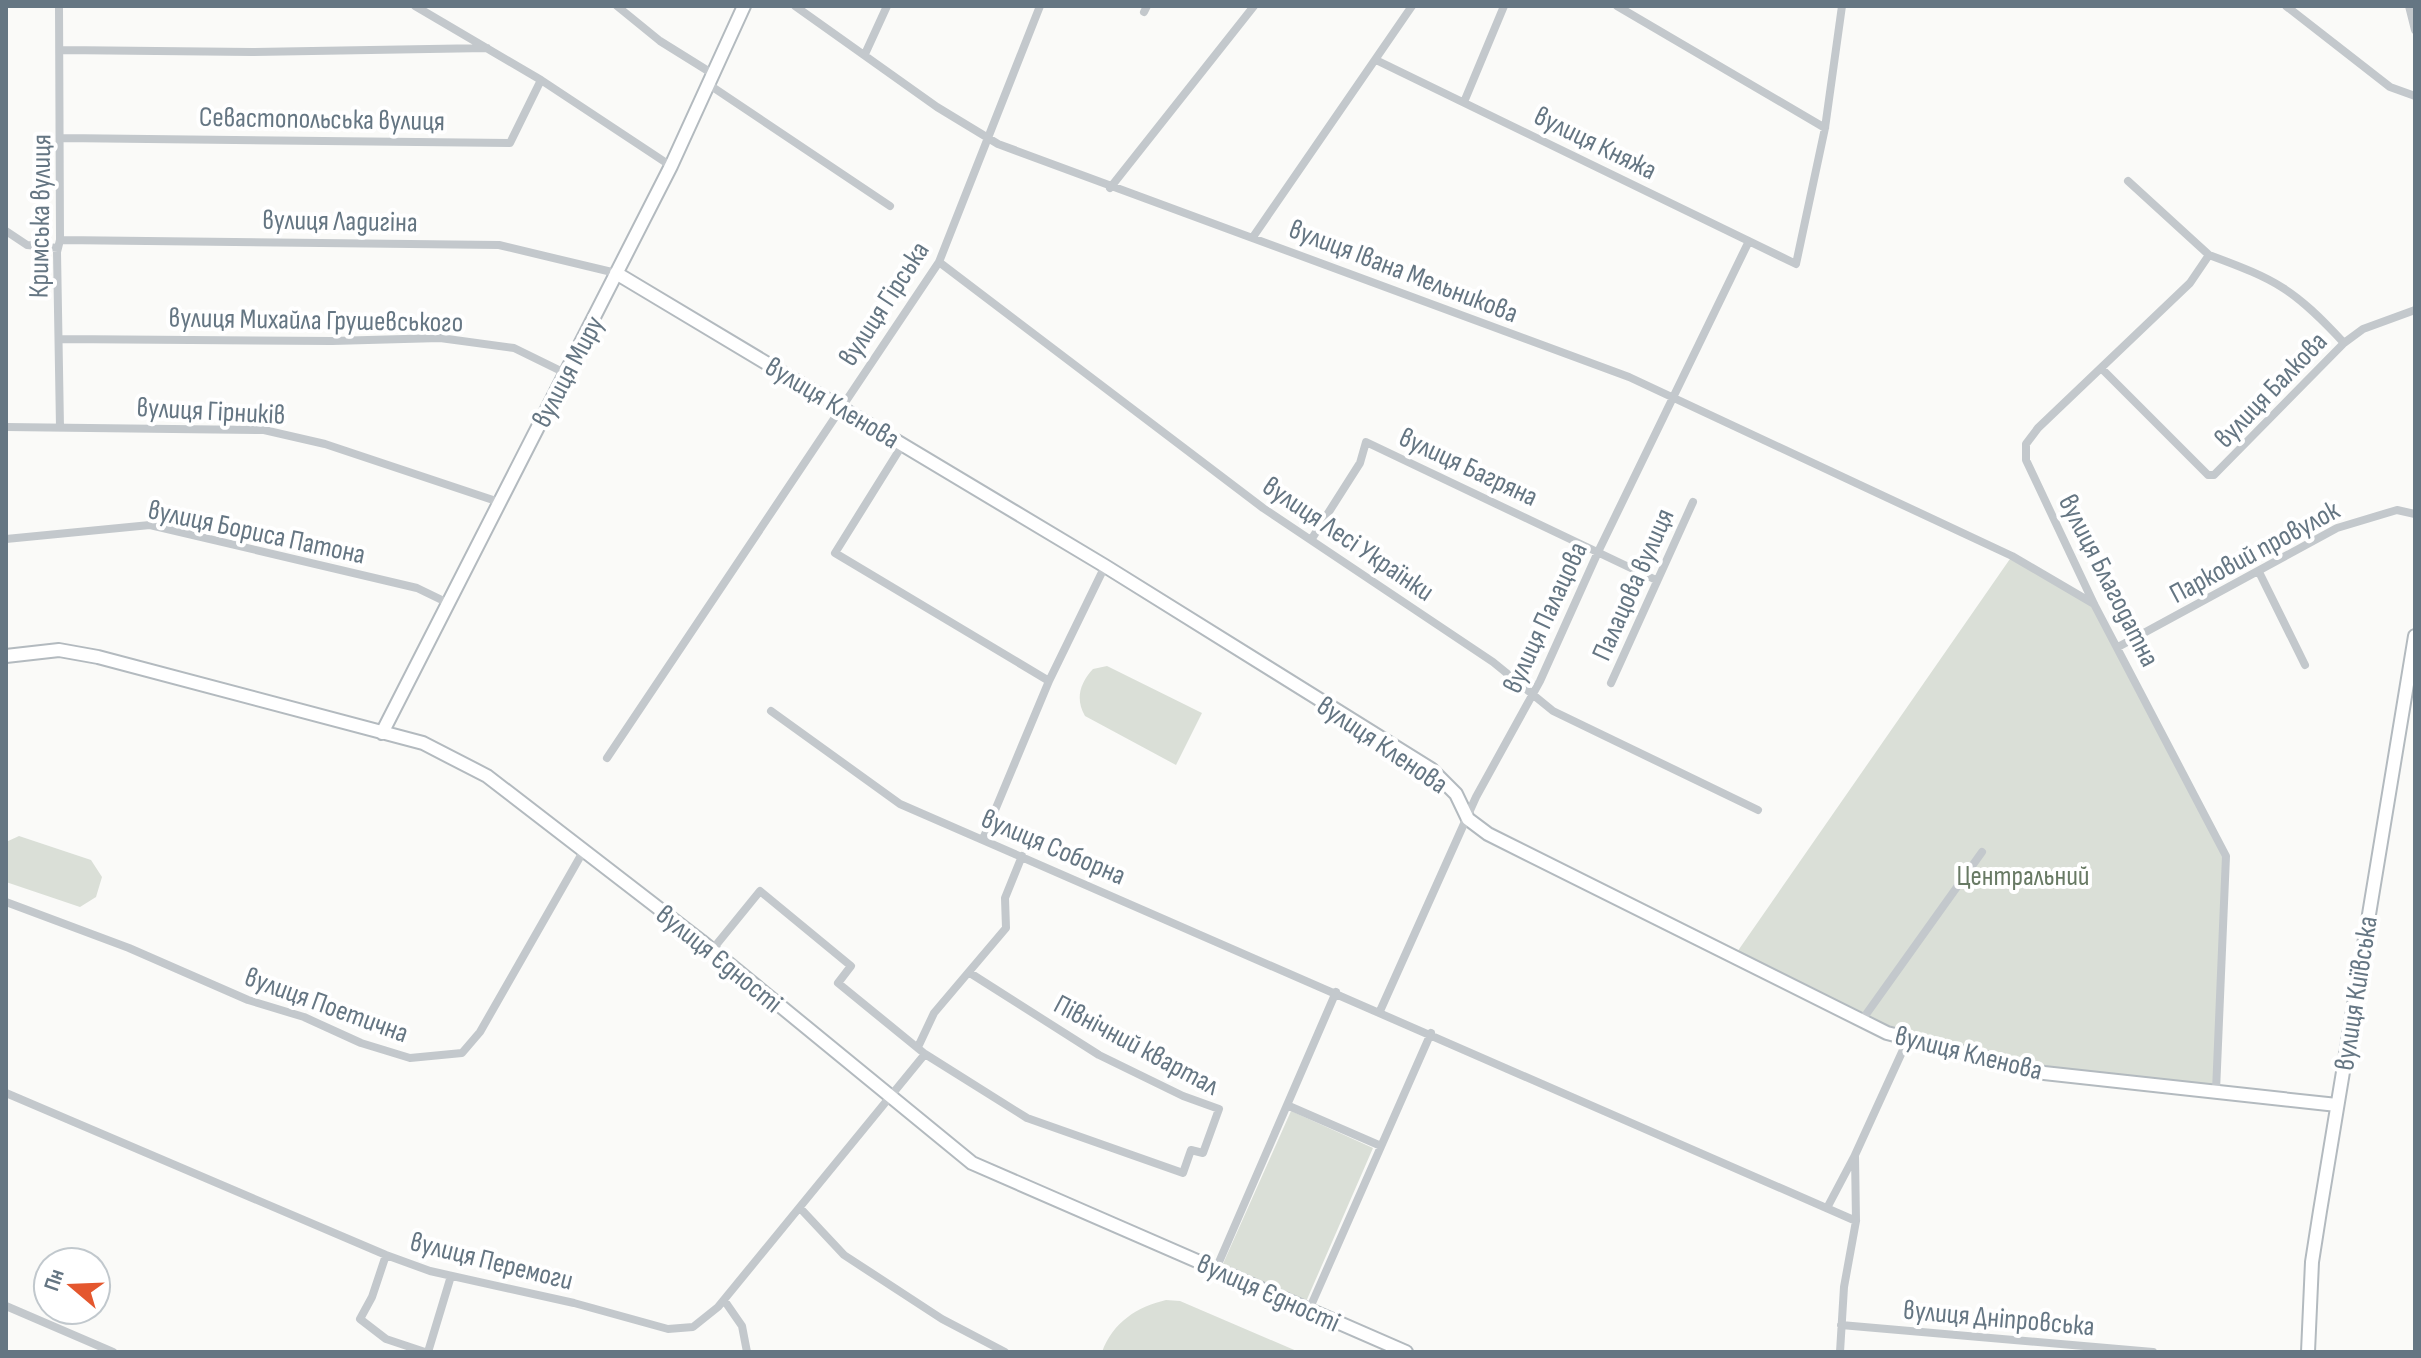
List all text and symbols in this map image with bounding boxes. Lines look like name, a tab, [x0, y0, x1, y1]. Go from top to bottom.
street label: вулиця Княжа	[1529, 100, 1662, 187]
street label: Севастопольська вулиця	[199, 101, 445, 138]
street label: Кримська вулиця	[23, 134, 58, 298]
street label: вулиця Ладигіна	[262, 204, 418, 239]
street label: вулиця Івана Мельникова	[1284, 213, 1522, 330]
street label: вулиця Гірська	[832, 236, 937, 372]
street label: вулиця Михайла Грушевського	[168, 301, 464, 340]
street label: вулиця Миру	[525, 310, 611, 433]
street label: вулиця Балкова	[2208, 325, 2334, 455]
street label: вулиця Кленова	[759, 350, 905, 456]
street label: вулиця Гірників	[136, 391, 286, 432]
street label: вулиця Багряна	[1394, 421, 1543, 514]
street label: вулиця Лесі Українки	[1256, 470, 1440, 609]
street label: вулиця Благодатна	[2051, 489, 2166, 672]
street label: вулиця Бориса Патона	[145, 493, 368, 572]
street label: Парковий провулок	[2164, 494, 2346, 611]
street label: Палацова вулиця	[1585, 504, 1682, 666]
street label: вулиця Палацова	[1496, 537, 1595, 698]
street label: вулиця Кленова	[1310, 689, 1454, 801]
street label: вулиця Соборна	[976, 802, 1130, 893]
park label: Центральний	[1956, 860, 2090, 893]
street label: вулиця Єдності	[649, 898, 789, 1020]
street label: вулиця Київська	[2328, 914, 2385, 1073]
street label: вулиця Поетична	[240, 961, 413, 1050]
street label: Північний квартал	[1048, 988, 1225, 1103]
street label: вулиця Кленова	[1891, 1019, 2046, 1088]
street label: вулиця Перемоги	[407, 1225, 576, 1298]
north arrow	[32, 1246, 112, 1326]
street label: вулиця Єдності	[1192, 1247, 1345, 1340]
text: Пн	[38, 1266, 71, 1294]
street label: вулиця Дніпровська	[1902, 1294, 2096, 1343]

